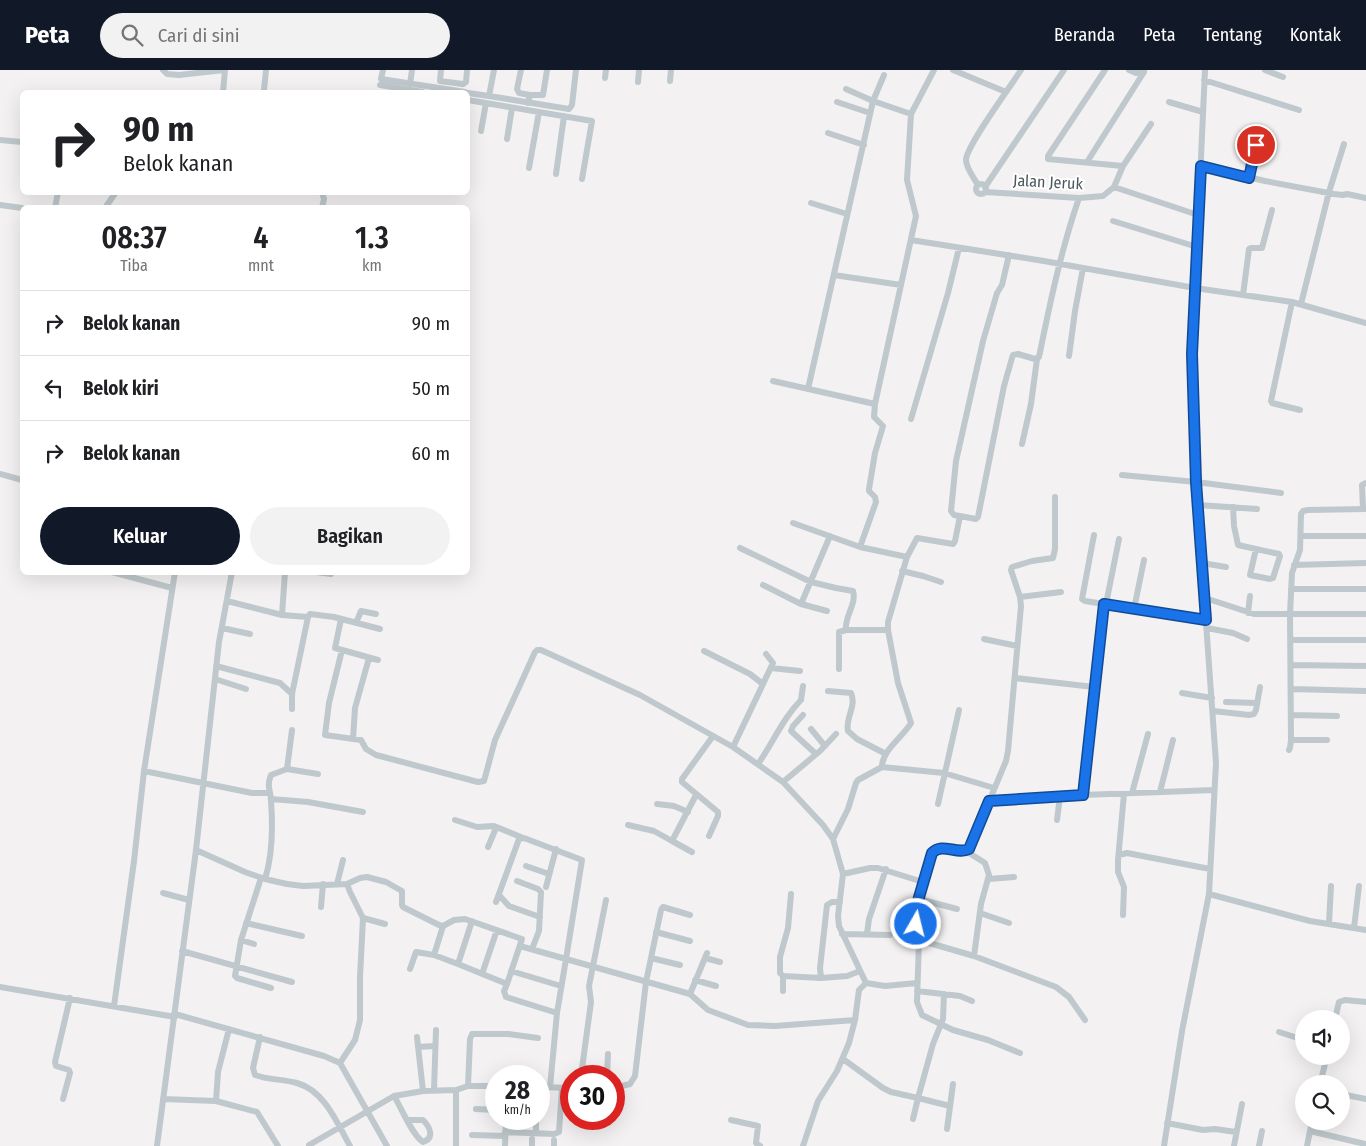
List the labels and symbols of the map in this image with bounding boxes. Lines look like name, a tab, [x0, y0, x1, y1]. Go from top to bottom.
pin	[1235, 124, 1277, 166]
street label: Jalan Jeruk	[1013, 171, 1084, 193]
position arrow	[889, 897, 941, 949]
speed limit sign: 30	[560, 1065, 625, 1130]

